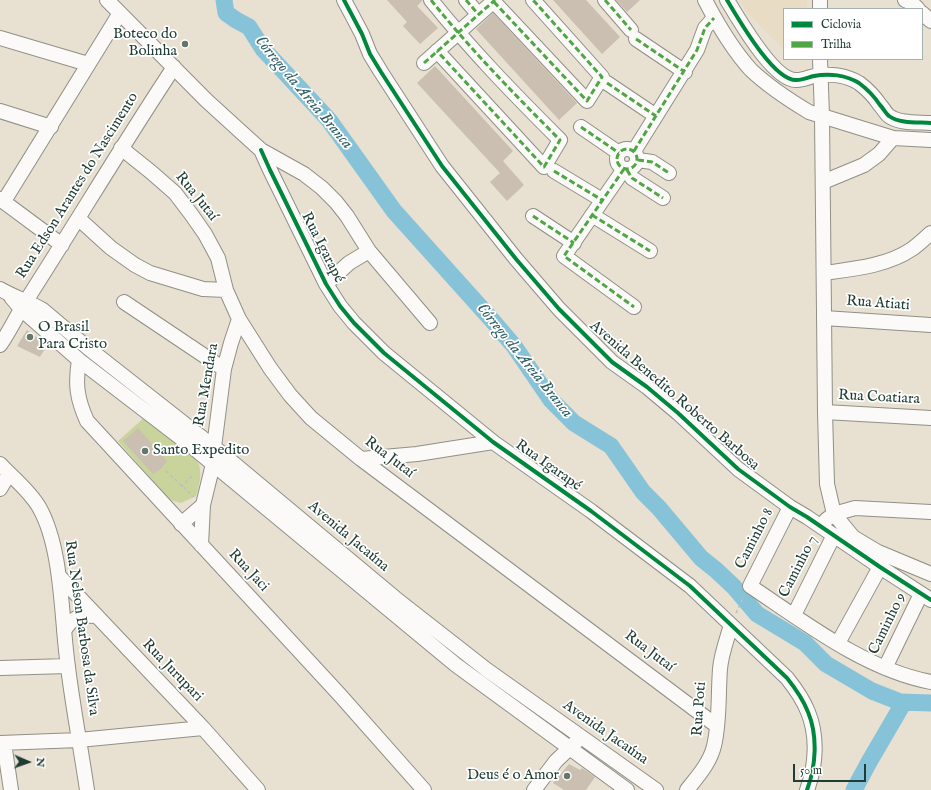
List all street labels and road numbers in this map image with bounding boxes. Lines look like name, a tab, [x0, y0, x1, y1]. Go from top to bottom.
street label: Rua Edson Arantes do Nascimento	[13, 90, 143, 282]
street label: Rua Jutaí	[171, 169, 221, 225]
street label: Rua Igarapé	[297, 210, 347, 286]
street label: Rua Atiati	[846, 293, 910, 315]
street label: Avenida Benedito Roberto Barbosa	[585, 317, 763, 475]
street label: Rua Mendara	[191, 342, 223, 428]
street label: Rua Coatiara	[838, 387, 920, 409]
street label: Rua Jutaí	[360, 433, 418, 483]
street label: Rua Igarapé	[511, 437, 585, 495]
street label: Avenida Jacaúna	[304, 498, 392, 576]
street label: Caminho 8	[732, 506, 778, 572]
street label: Caminho 7	[776, 533, 822, 601]
street label: Rua Nelson Barbosa da Silva	[60, 539, 102, 717]
street label: Rua Jaci	[224, 546, 272, 596]
street label: Caminho 9	[865, 590, 911, 658]
street label: Rua Jutaí	[620, 627, 678, 677]
street label: Rua Jurupari	[138, 636, 206, 706]
street label: Rua Poti	[689, 681, 711, 737]
street label: Avenida Jacaúna	[559, 697, 651, 769]

